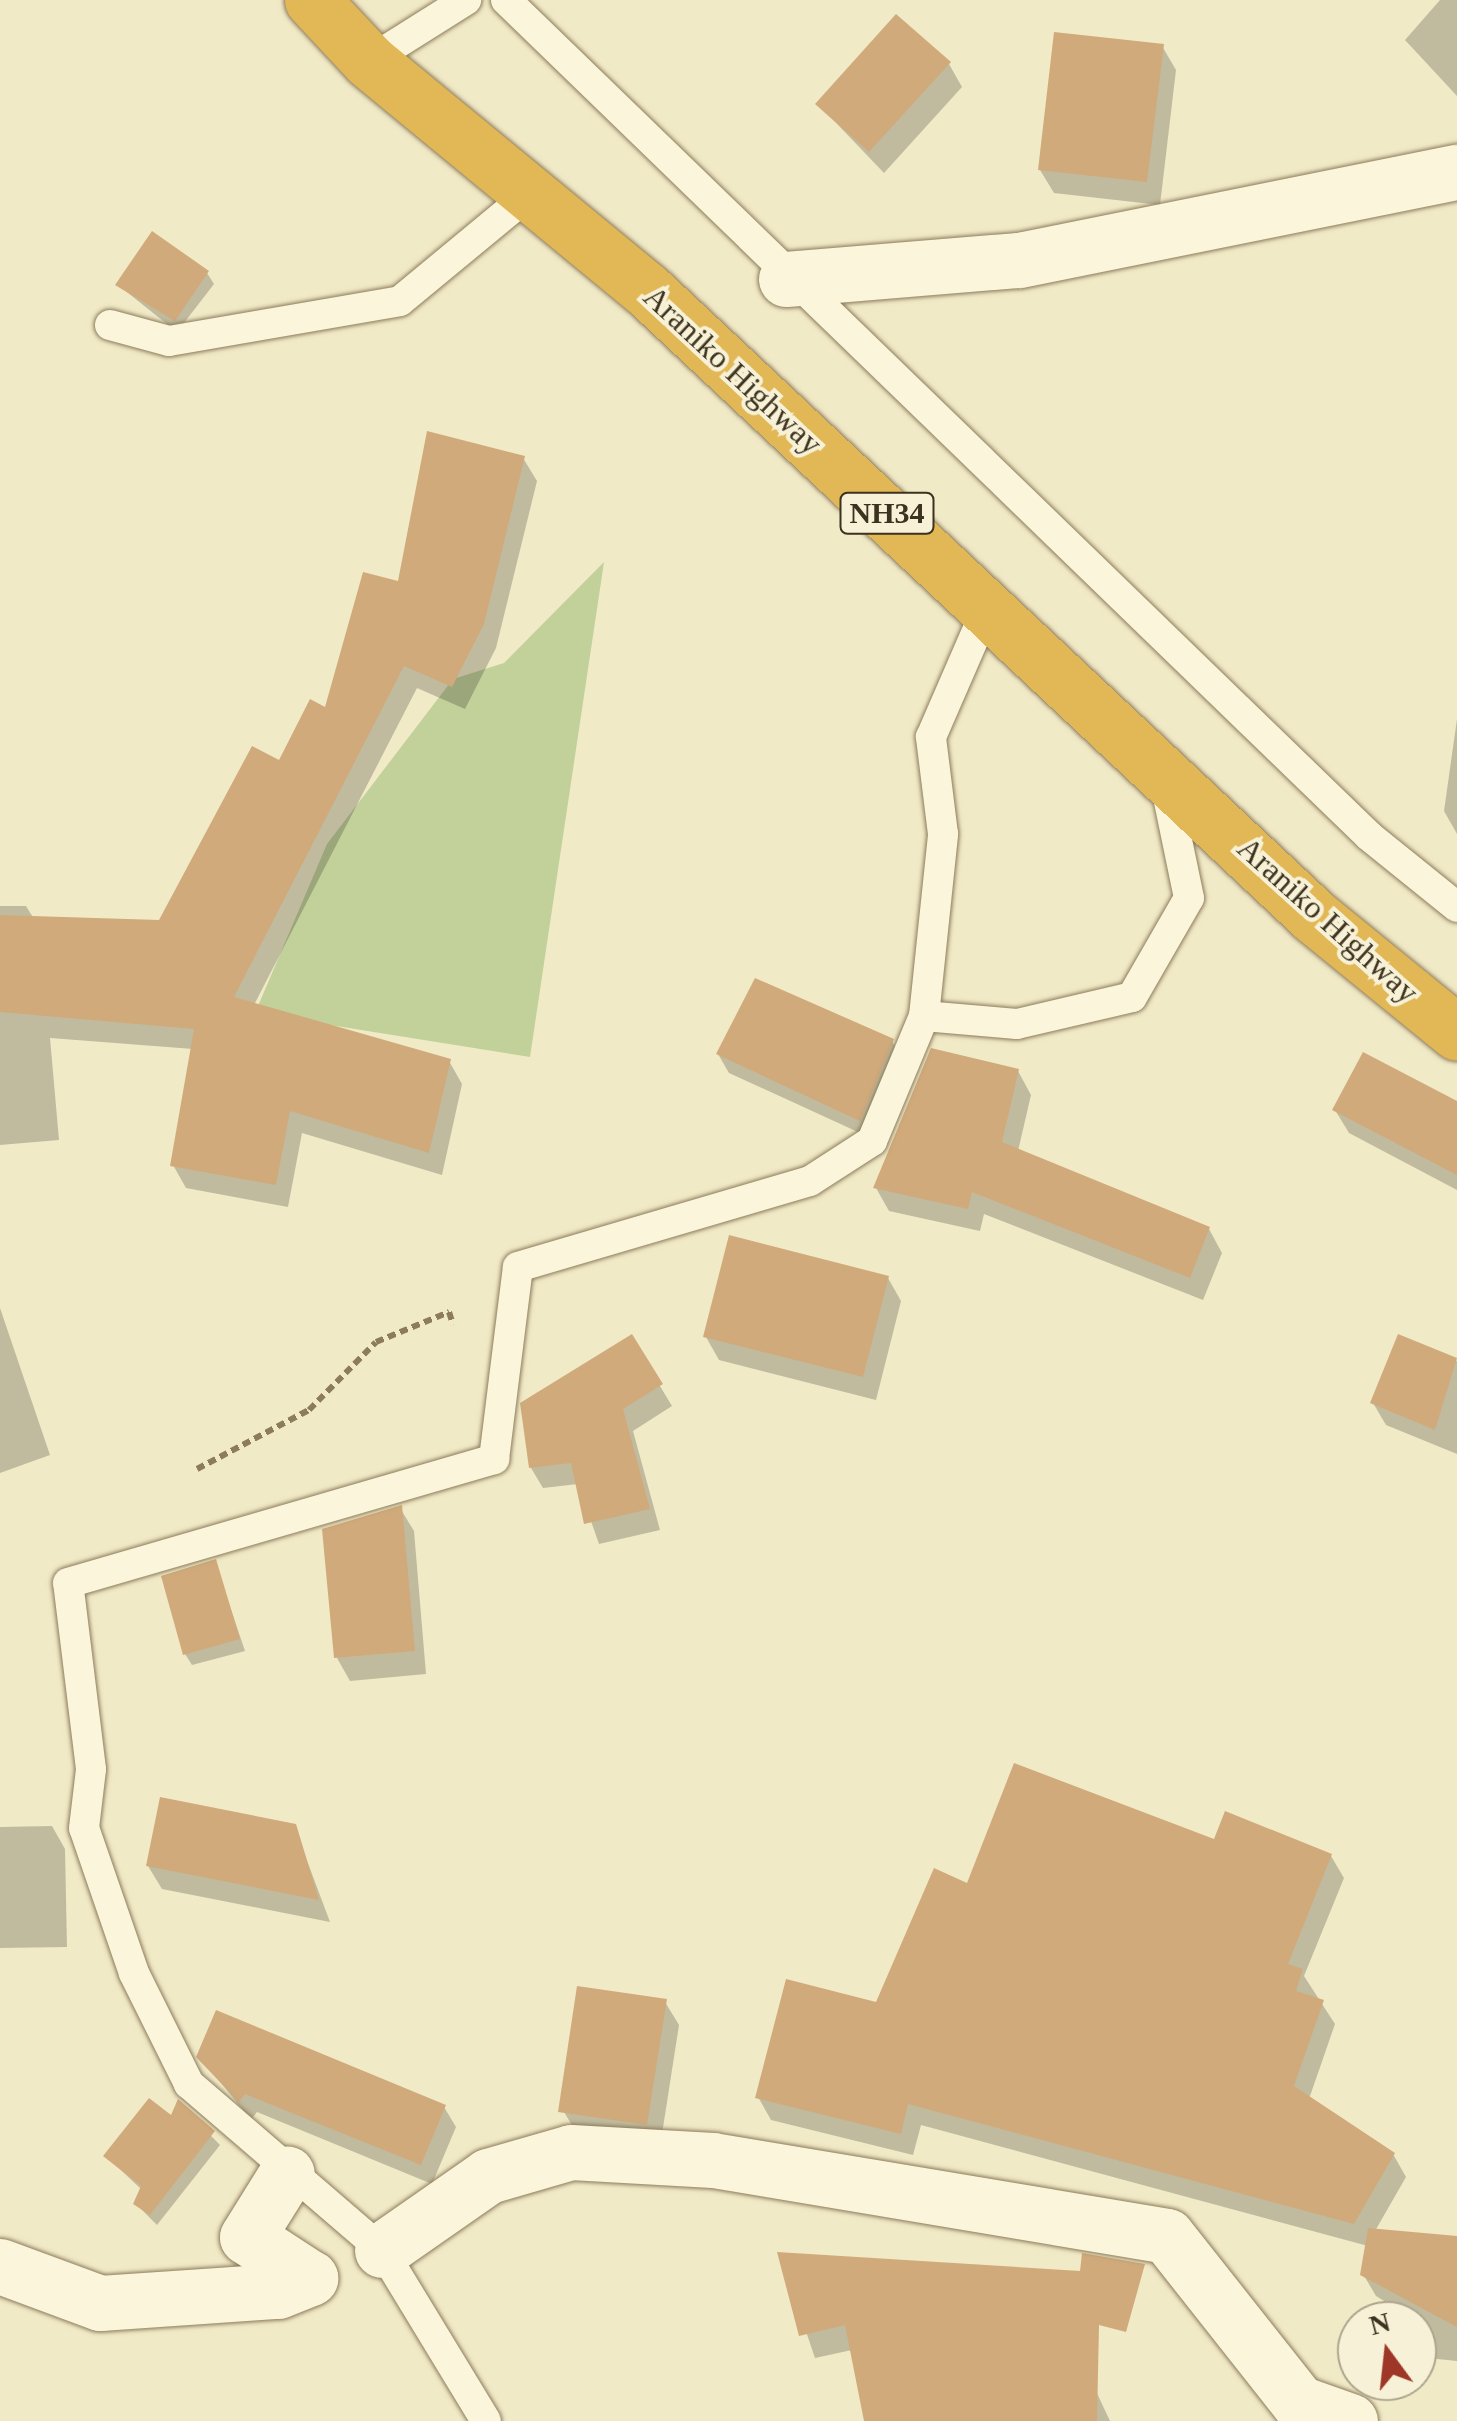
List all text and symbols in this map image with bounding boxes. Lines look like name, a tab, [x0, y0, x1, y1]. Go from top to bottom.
street label: Araniko Highway	[636, 277, 830, 463]
road number: NH34	[840, 488, 934, 538]
street label: Araniko Highway	[1230, 829, 1426, 1011]
north arrow	[1337, 2301, 1437, 2401]
text: N	[1366, 2306, 1393, 2341]

